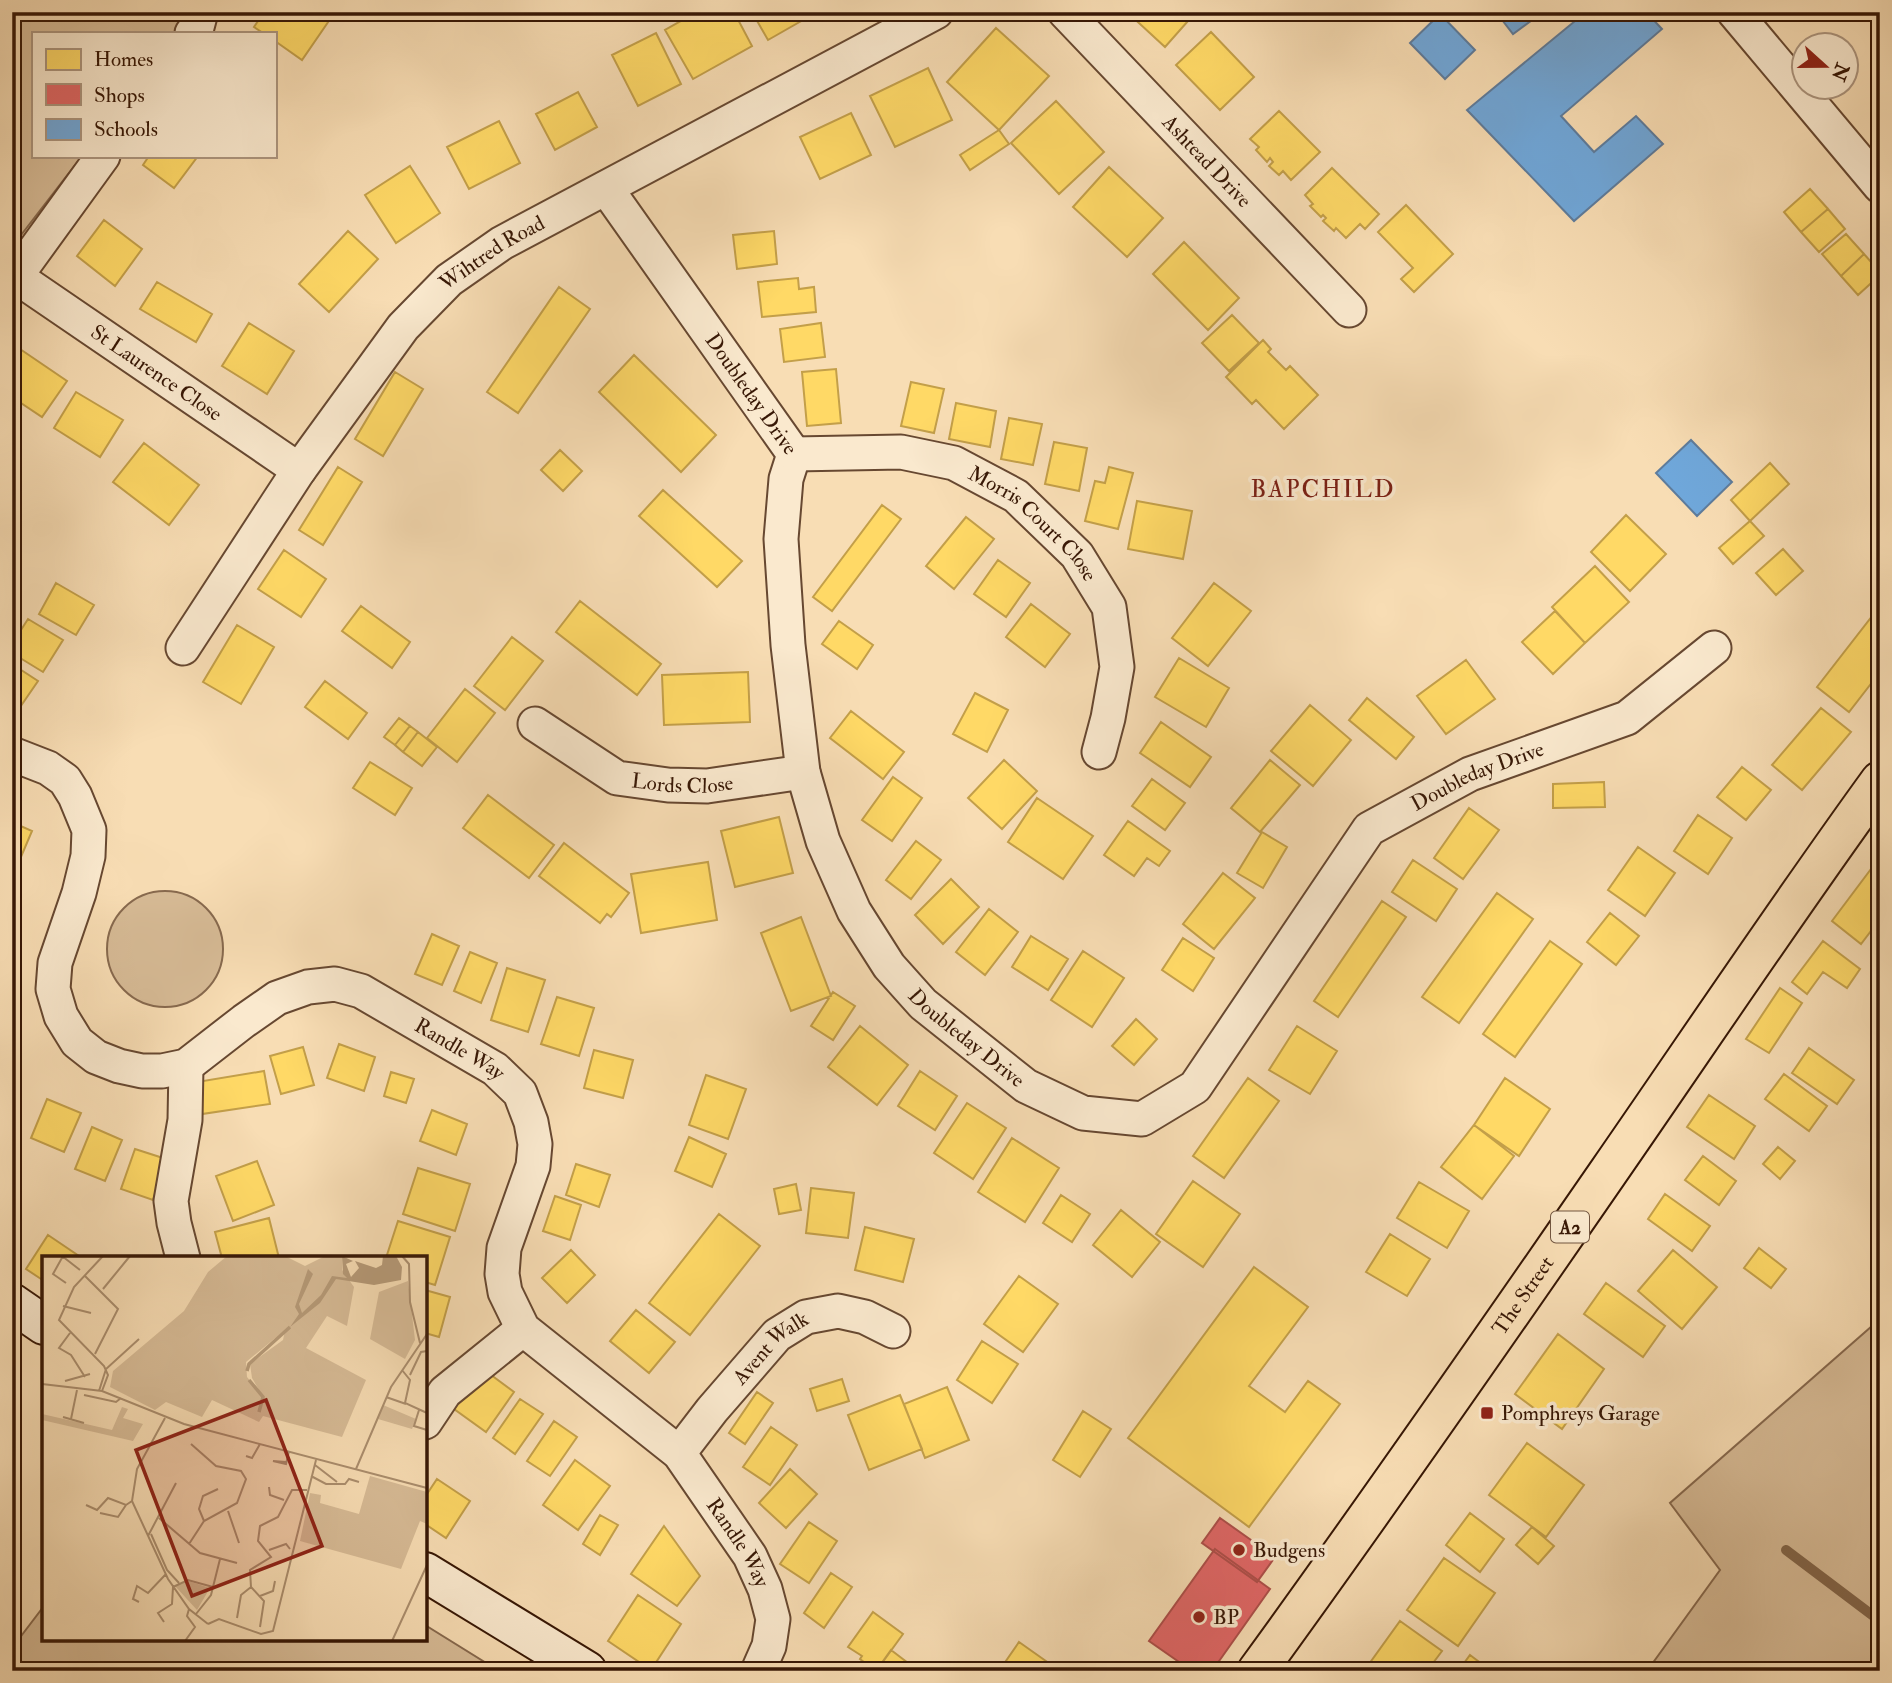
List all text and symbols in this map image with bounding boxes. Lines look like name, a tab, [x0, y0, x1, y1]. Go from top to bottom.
legend	[32, 32, 276, 158]
north arrow	[1790, 32, 1860, 102]
text: Homes	[94, 46, 153, 73]
text: N	[1825, 59, 1855, 85]
text: Shops	[94, 82, 145, 109]
street label: Ashtead Drive	[1155, 109, 1258, 214]
text: Schools	[94, 116, 158, 143]
street label: Wihtred Road	[433, 209, 550, 297]
street label: St Laurence Close	[85, 319, 227, 428]
street label: Doubleday Drive	[699, 328, 803, 460]
street label: Morris Court Close	[964, 460, 1103, 587]
district label: BAPCHILD	[1251, 474, 1395, 505]
street label: Doubleday Drive	[1406, 736, 1548, 818]
street label: Lords Close	[630, 767, 735, 800]
street label: Doubleday Drive	[902, 983, 1030, 1094]
street label: Randle Way	[409, 1012, 512, 1086]
road number: A2	[1551, 1212, 1589, 1242]
street label: The Street	[1486, 1251, 1560, 1341]
inset map	[42, 1256, 427, 1641]
street label: Avent Walk	[726, 1306, 814, 1391]
place label: Pomphreys Garage	[1501, 1400, 1660, 1427]
marker: Pomphreys Garage	[1479, 1405, 1495, 1421]
street label: Randle Way	[700, 1493, 776, 1592]
place label: Budgens	[1253, 1537, 1325, 1564]
marker: Budgens	[1231, 1542, 1247, 1558]
place label: BP	[1213, 1604, 1239, 1631]
marker: BP	[1191, 1609, 1207, 1625]

